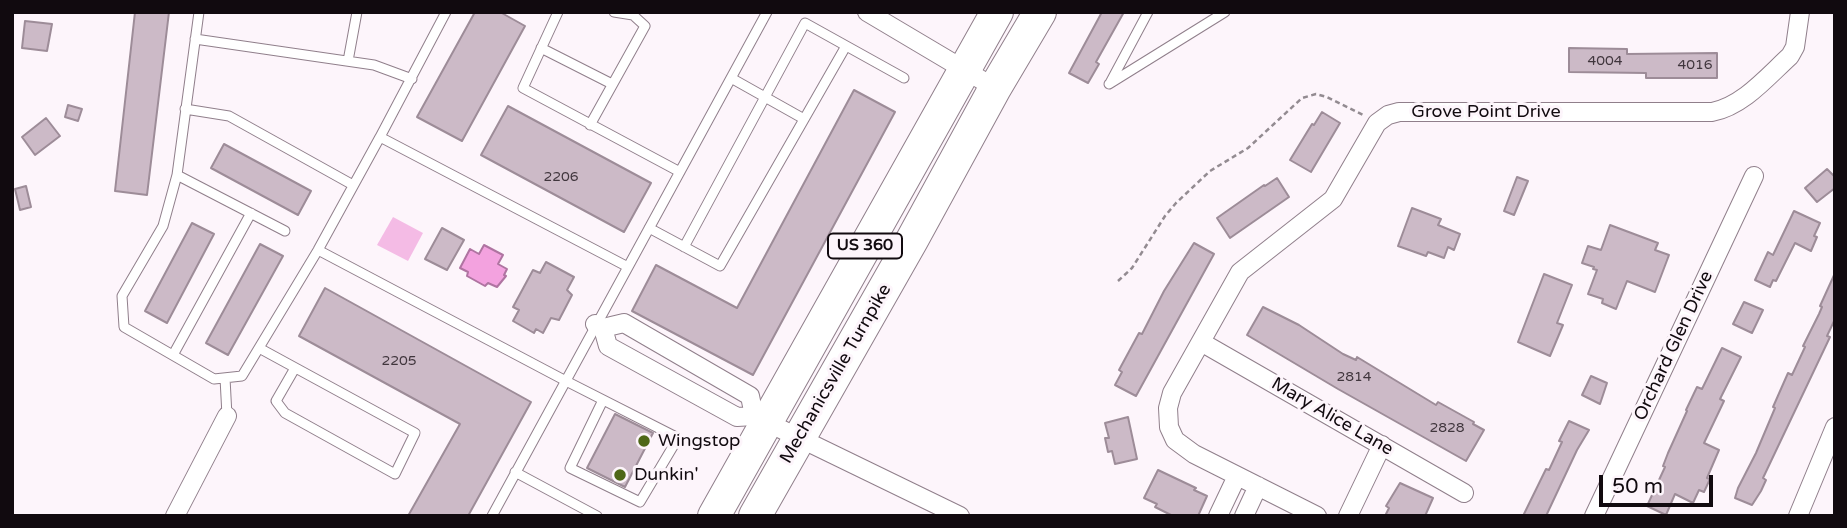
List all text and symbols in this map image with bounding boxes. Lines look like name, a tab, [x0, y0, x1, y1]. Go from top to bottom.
house number: 4004	[1587, 53, 1623, 69]
house number: 4016	[1677, 57, 1713, 73]
street label: Grove Point Drive	[1411, 101, 1561, 123]
house number: 2206	[543, 169, 579, 185]
road number: US 360	[828, 234, 902, 258]
street label: Orchard Glen Drive	[1630, 268, 1718, 424]
street label: Mechanicsville Turnpike	[776, 280, 896, 468]
house number: 2205	[381, 353, 417, 369]
house number: 2814	[1336, 369, 1372, 385]
street label: Mary Alice Lane	[1267, 373, 1397, 461]
house number: 2828	[1429, 420, 1465, 436]
place label: Wingstop	[658, 430, 740, 452]
marker: Wingstop	[636, 433, 652, 449]
scale bar	[1602, 462, 1716, 506]
place label: Dunkin'	[634, 464, 699, 486]
marker: Dunkin'	[612, 467, 628, 483]
text: 50 m	[1612, 474, 1663, 499]

